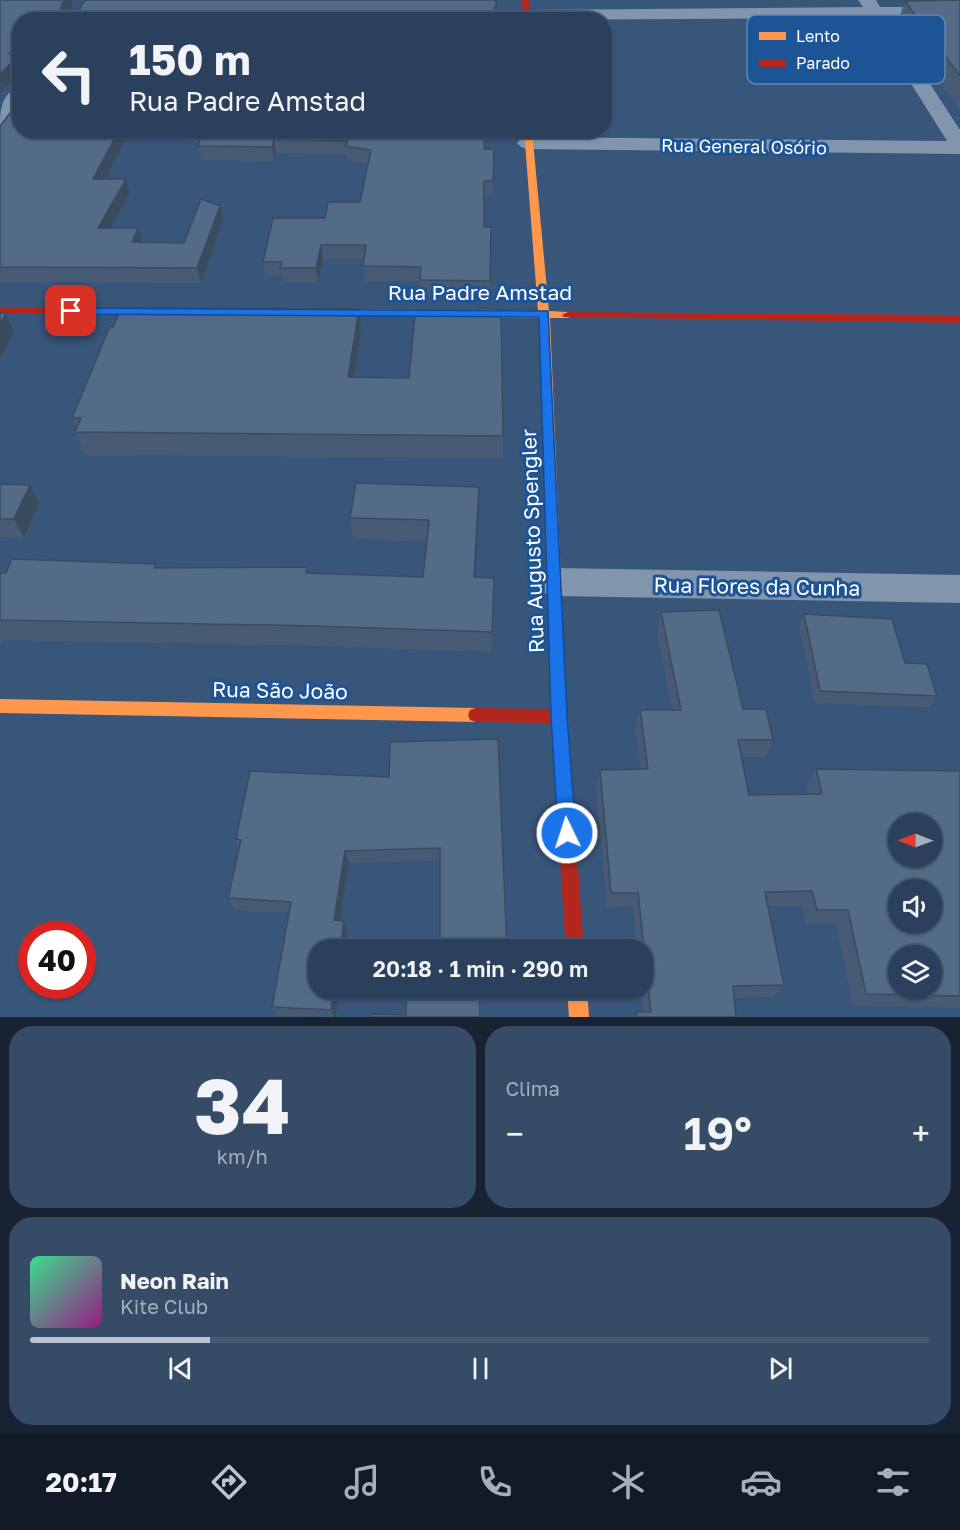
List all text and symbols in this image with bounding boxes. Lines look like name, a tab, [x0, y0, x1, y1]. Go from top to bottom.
legend	[747, 15, 945, 84]
text: Lento	[796, 26, 840, 46]
text: 150 m	[129, 34, 251, 84]
icon: left	[30, 36, 108, 114]
text: Parado	[796, 53, 850, 73]
text: Rua Padre Amstad	[129, 85, 366, 117]
street label: Rua General Osório	[661, 134, 827, 158]
street label: Rua Padre Amstad	[388, 279, 572, 305]
pin	[45, 285, 96, 336]
icon: arrive	[54, 294, 87, 327]
street label: Rua Augusto Spengler	[515, 428, 549, 654]
street label: Rua Flores da Cunha	[654, 571, 860, 601]
street label: Rua São João	[212, 676, 348, 704]
position arrow	[535, 801, 599, 865]
north arrow	[888, 813, 942, 867]
map controls	[888, 813, 942, 999]
button: sound	[888, 879, 942, 933]
speed limit sign: 40	[18, 921, 96, 999]
button: layers	[888, 945, 942, 999]
text: 20:18 · 1 min · 290 m	[373, 955, 588, 982]
text: 34	[194, 1058, 290, 1151]
text: Clima	[506, 1076, 560, 1100]
text: 19°	[684, 1106, 752, 1160]
text: −	[506, 1114, 524, 1153]
text: +	[912, 1114, 930, 1153]
text: km/h	[217, 1144, 268, 1168]
text: Neon Rain	[120, 1267, 229, 1294]
text: Kite Club	[120, 1294, 208, 1318]
icon: previous	[164, 1352, 197, 1385]
icon: pause	[464, 1352, 497, 1385]
icon: next	[764, 1352, 797, 1385]
icon: directions	[208, 1461, 250, 1503]
icon: music	[341, 1461, 383, 1503]
icon: phone	[474, 1461, 516, 1503]
icon: climate	[607, 1461, 649, 1503]
icon: car	[740, 1461, 782, 1503]
icon: filters	[872, 1461, 914, 1503]
text: 20:17	[45, 1466, 117, 1498]

